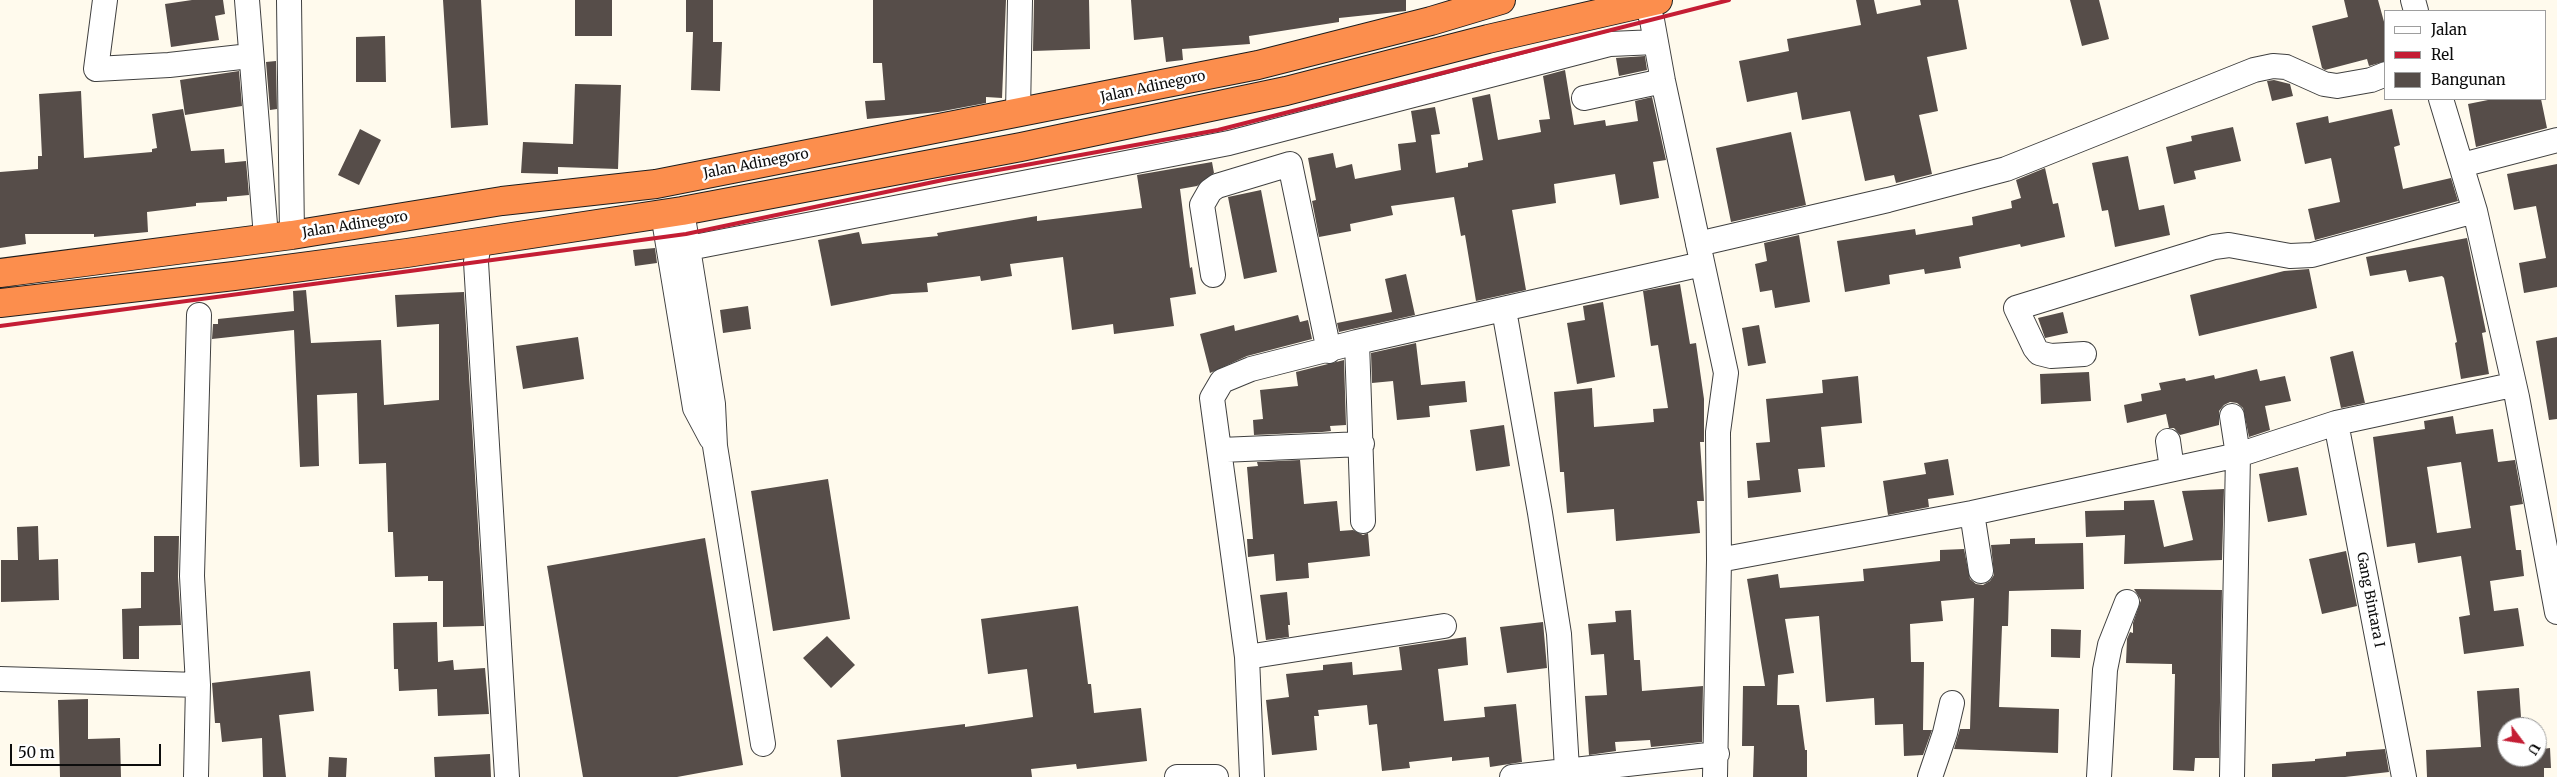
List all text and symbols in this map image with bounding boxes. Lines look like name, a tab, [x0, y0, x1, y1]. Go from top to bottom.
legend	[2384, 10, 2547, 100]
text: Jalan	[2431, 20, 2467, 39]
text: Rel	[2431, 45, 2454, 64]
street label: Jalan Adinegoro	[1099, 68, 1207, 106]
text: Bangunan	[2431, 70, 2506, 89]
street label: Jalan Adinegoro	[702, 146, 810, 182]
street label: Jalan Adinegoro	[301, 208, 409, 242]
street label: Gang Bintara I	[2353, 551, 2387, 649]
north arrow	[2497, 717, 2547, 767]
scale bar	[12, 734, 164, 766]
text: U	[2524, 740, 2544, 758]
text: 50 m	[18, 743, 55, 762]

